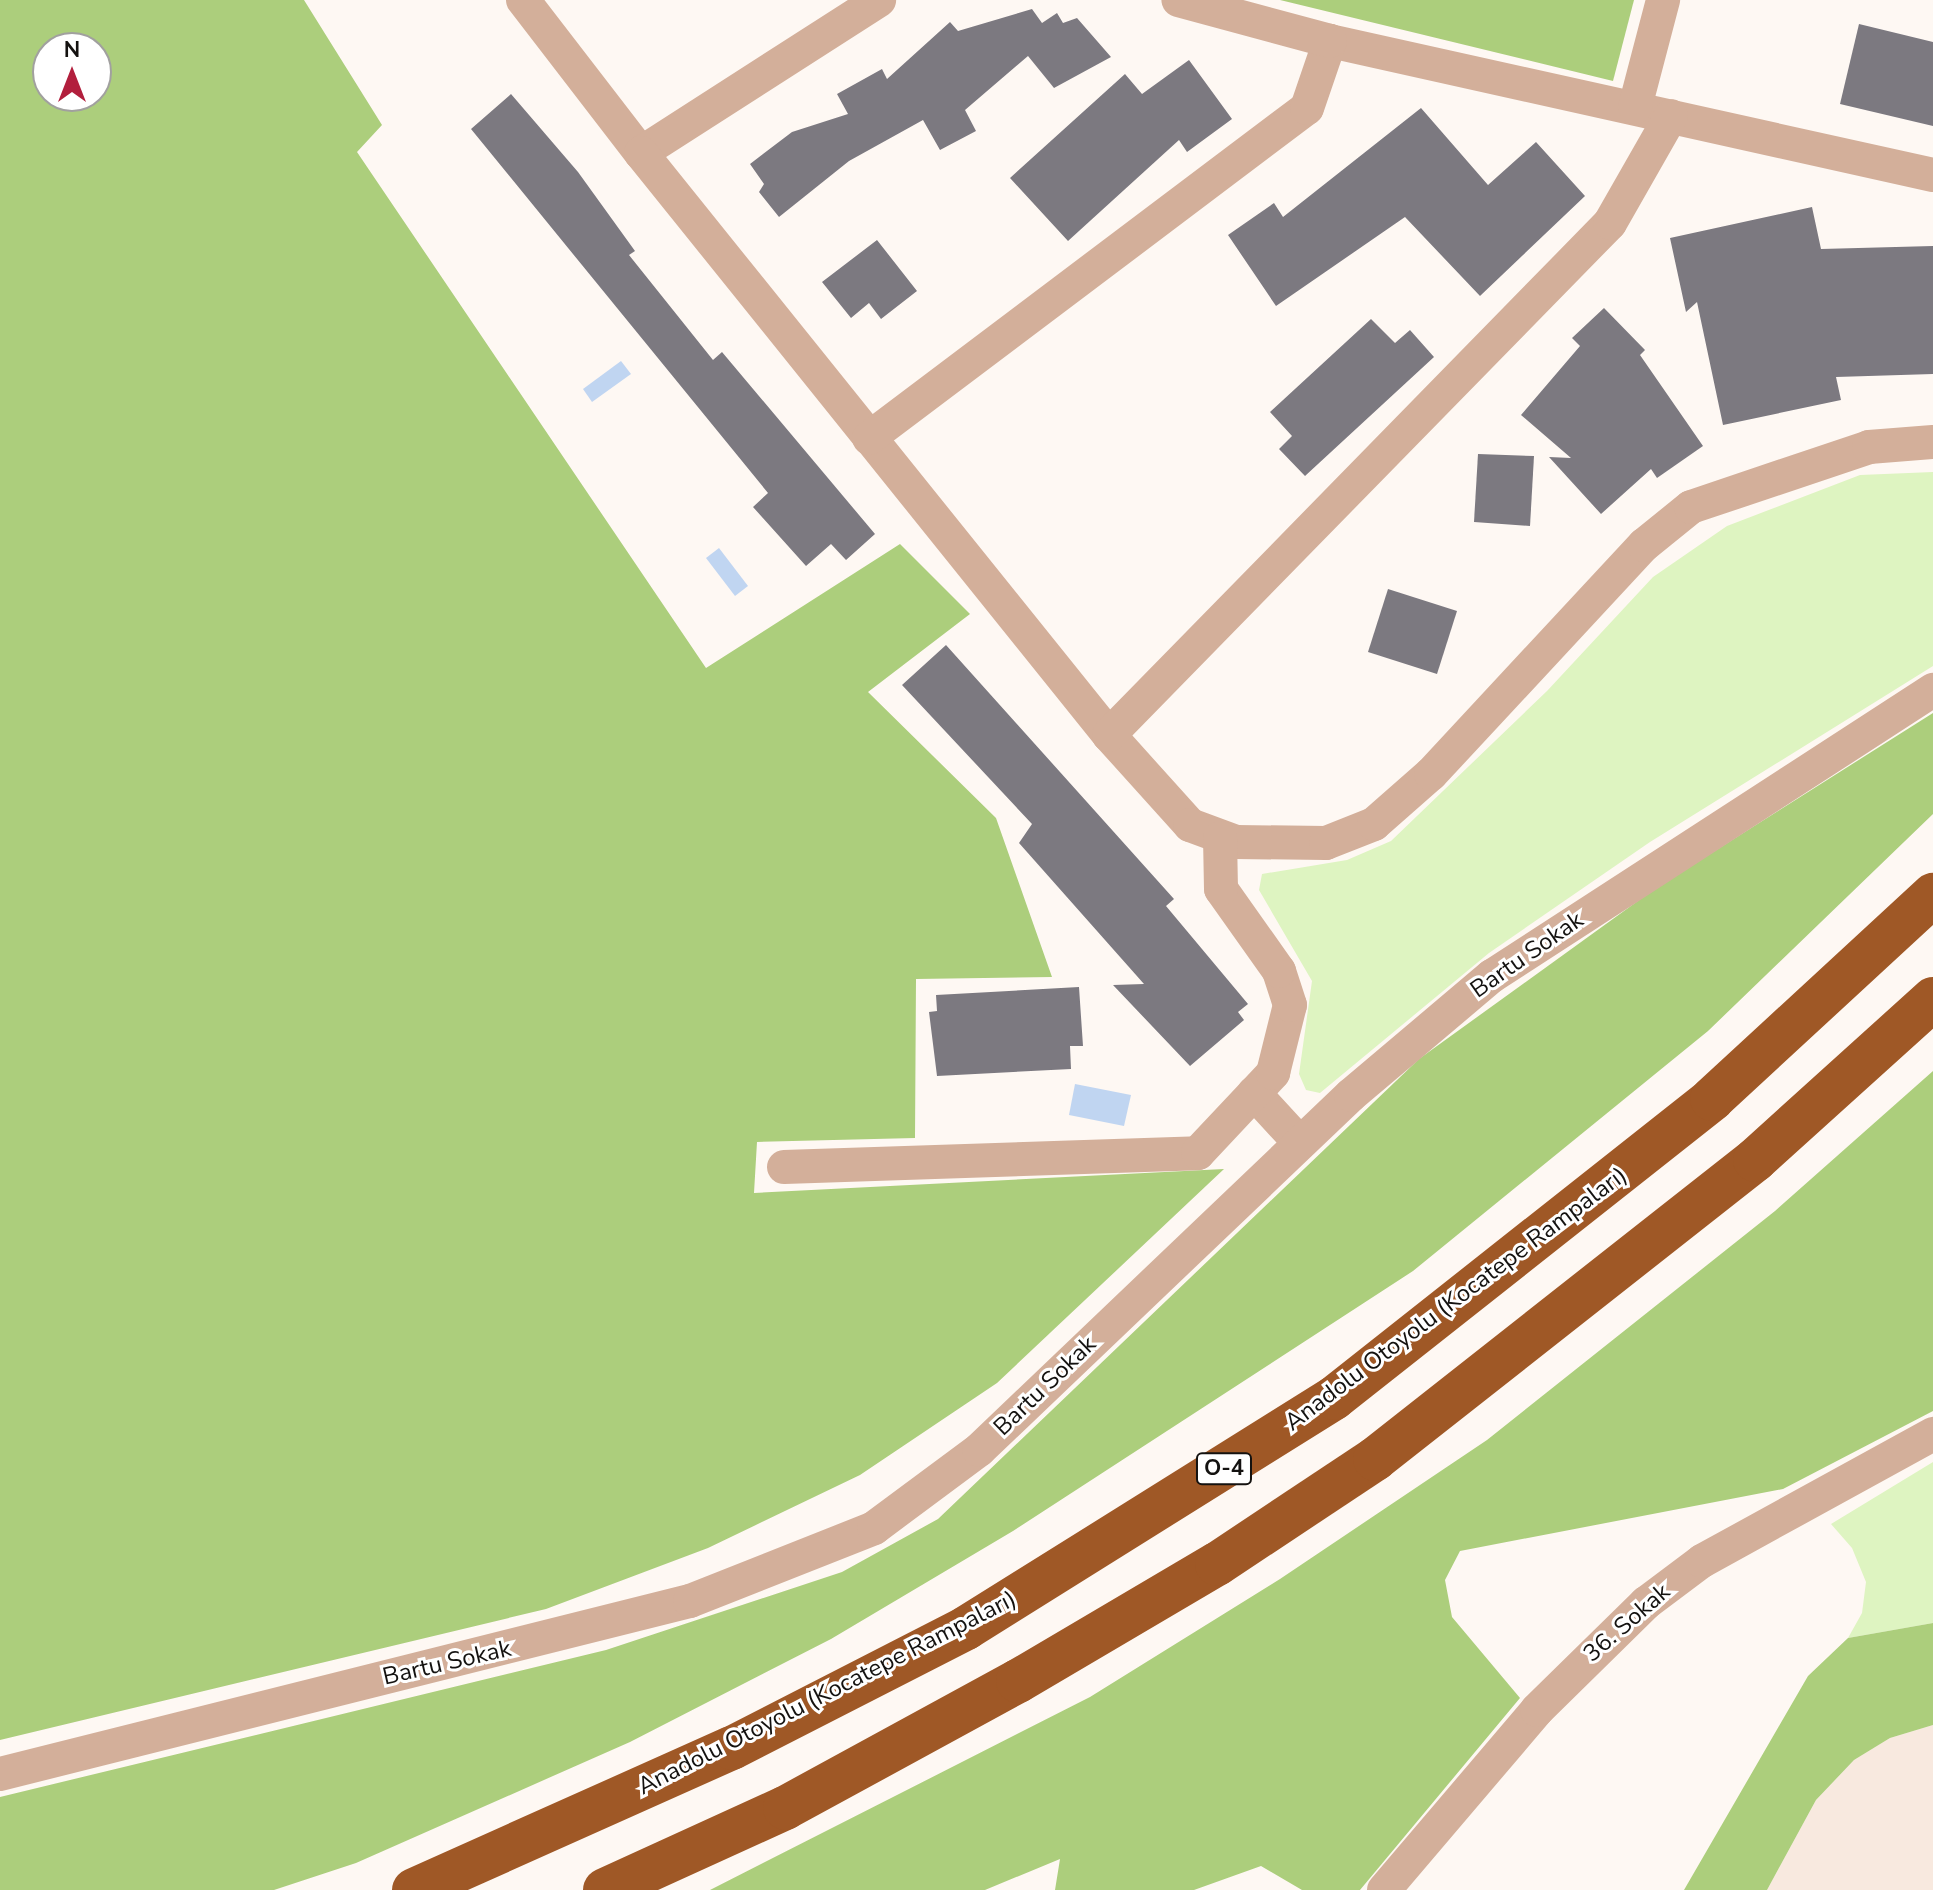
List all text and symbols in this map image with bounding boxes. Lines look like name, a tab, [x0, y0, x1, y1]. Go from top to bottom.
north arrow	[32, 32, 112, 112]
text: N	[64, 35, 80, 65]
street label: Bartu Sokak	[1465, 906, 1589, 1004]
street label: Anadolu Otoyolu (Kocatepe Rampaları)	[1279, 1161, 1633, 1437]
street label: Bartu Sokak	[988, 1330, 1102, 1442]
road number: O-4	[1194, 1451, 1254, 1487]
street label: 36. Sokak	[1578, 1578, 1676, 1668]
street label: Anadolu Otoyolu (Kocatepe Rampaları)	[633, 1585, 1021, 1801]
street label: Bartu Sokak	[380, 1634, 514, 1692]

